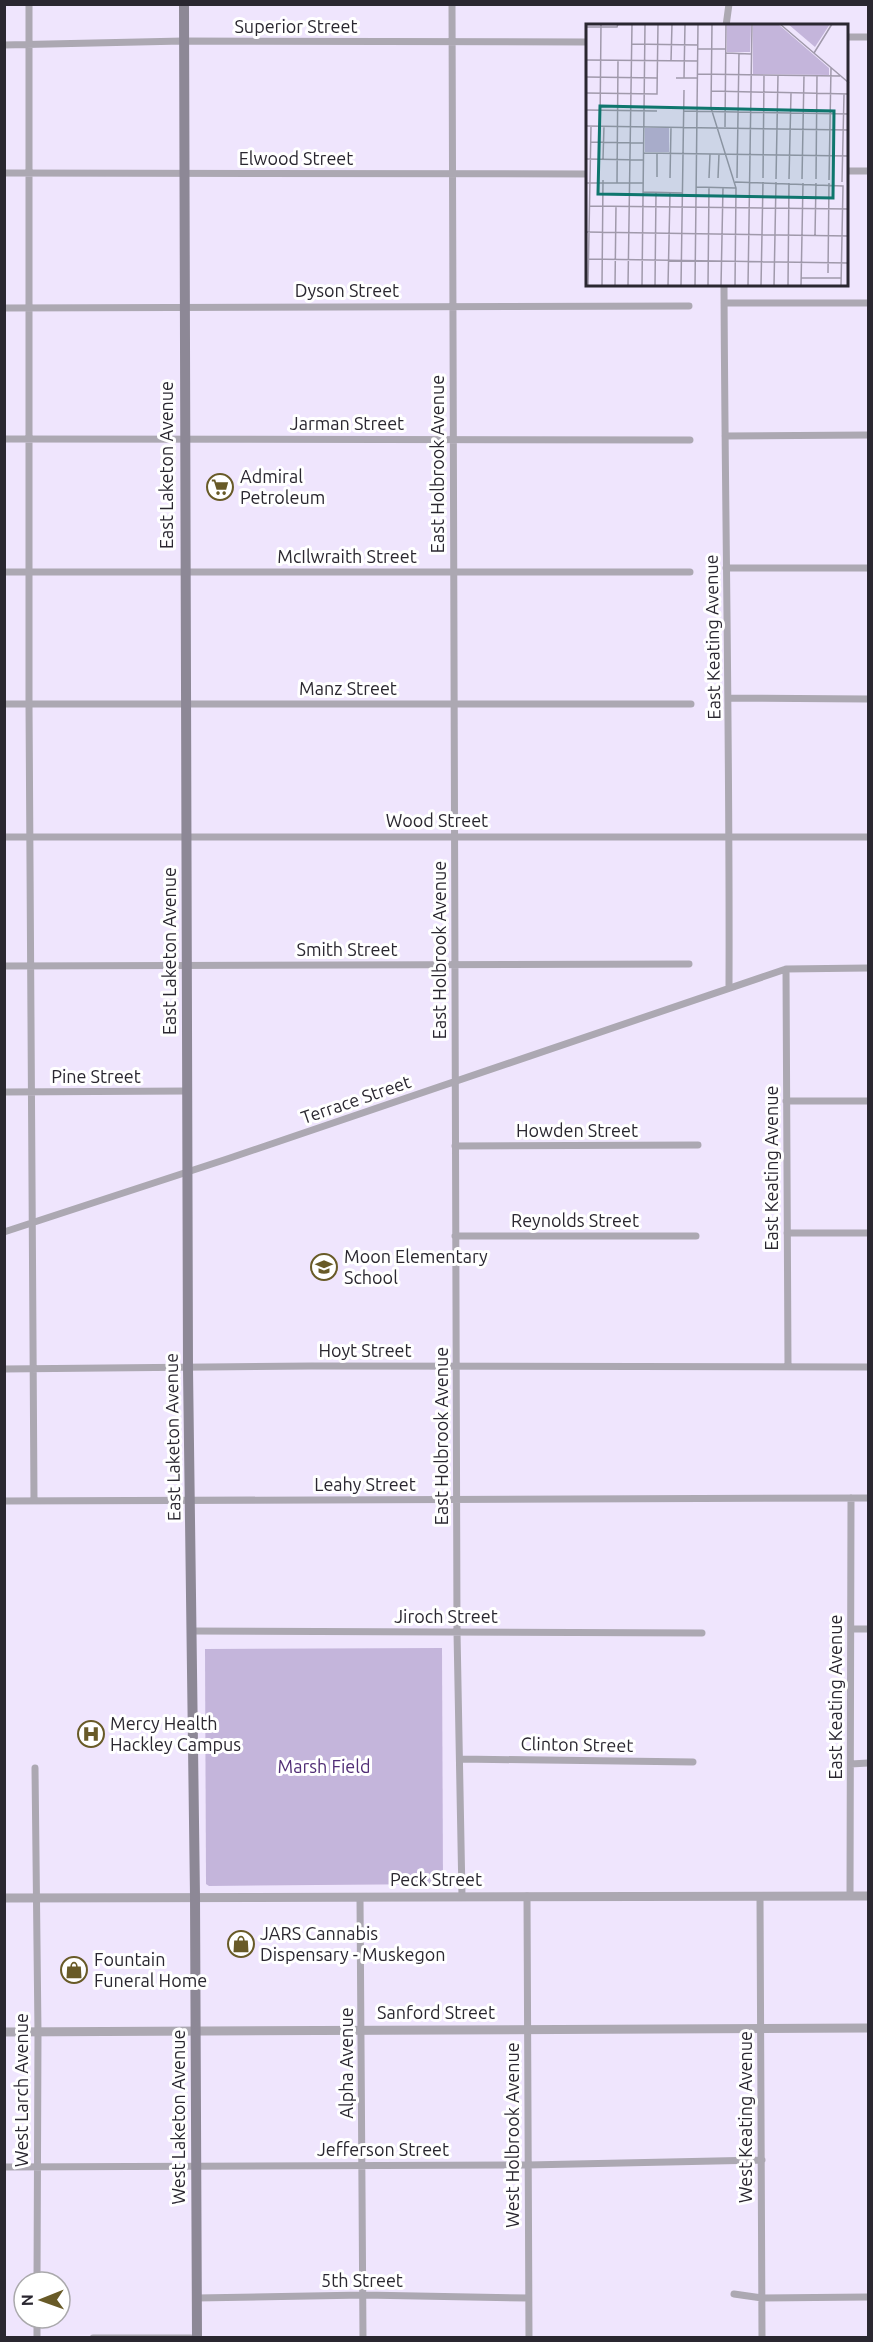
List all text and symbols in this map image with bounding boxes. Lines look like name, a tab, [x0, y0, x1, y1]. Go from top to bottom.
street label: Superior Street	[234, 16, 358, 36]
inset map	[586, 24, 849, 286]
street label: Elwood Street	[239, 148, 353, 168]
street label: Dyson Street	[295, 280, 399, 300]
street label: East Holbrook Avenue	[427, 375, 447, 553]
street label: East Laketon Avenue	[156, 381, 176, 549]
street label: Jarman Street	[290, 413, 404, 433]
place label: Admiral Petroleum	[240, 466, 325, 507]
supermarket icon: Admiral Petroleum	[205, 472, 235, 502]
street label: McIlwraith Street	[277, 546, 417, 566]
street label: East Keating Avenue	[701, 554, 723, 720]
street label: Manz Street	[299, 678, 397, 698]
street label: Wood Street	[386, 810, 488, 830]
street label: East Holbrook Avenue	[429, 861, 449, 1039]
street label: East Laketon Avenue	[159, 867, 179, 1035]
street label: Smith Street	[296, 939, 398, 959]
street label: Pine Street	[51, 1066, 141, 1086]
street label: Terrace Street	[298, 1071, 413, 1127]
street label: East Keating Avenue	[761, 1085, 781, 1251]
street label: Howden Street	[516, 1120, 638, 1140]
street label: Reynolds Street	[511, 1210, 639, 1230]
place label: Moon Elementary School	[344, 1246, 488, 1287]
school or university icon: Moon Elementary School	[309, 1252, 339, 1282]
street label: Hoyt Street	[318, 1340, 412, 1360]
street label: East Holbrook Avenue	[431, 1347, 451, 1525]
street label: East Laketon Avenue	[161, 1353, 183, 1521]
street label: Leahy Street	[314, 1474, 416, 1494]
street label: Jiroch Street	[394, 1606, 498, 1626]
street label: East Keating Avenue	[825, 1614, 845, 1780]
place label: Mercy Health Hackley Campus	[110, 1713, 241, 1754]
hospital icon: Mercy Health Hackley Campus	[76, 1719, 106, 1749]
street label: Clinton Street	[521, 1733, 634, 1755]
park label: Marsh Field	[278, 1756, 370, 1776]
street label: Peck Street	[390, 1869, 482, 1889]
place label: JARS Cannabis Dispensary - Muskegon	[260, 1923, 446, 1964]
shop icon: JARS Cannabis Dispensary - Muskegon	[226, 1929, 256, 1959]
place label: Fountain Funeral Home	[94, 1949, 207, 1990]
shop icon: Fountain Funeral Home	[59, 1955, 89, 1985]
street label: Sanford Street	[377, 2002, 495, 2022]
street label: Alpha Avenue	[336, 2007, 356, 2119]
street label: West Larch Avenue	[11, 2013, 31, 2167]
street label: West Laketon Avenue	[168, 2029, 188, 2205]
street label: West Keating Avenue	[735, 2031, 755, 2203]
street label: West Holbrook Avenue	[502, 2042, 522, 2228]
street label: Jefferson Street	[317, 2139, 449, 2159]
north arrow	[12, 2270, 72, 2330]
street label: 5th Street	[321, 2270, 403, 2290]
text: N	[18, 2294, 36, 2306]

